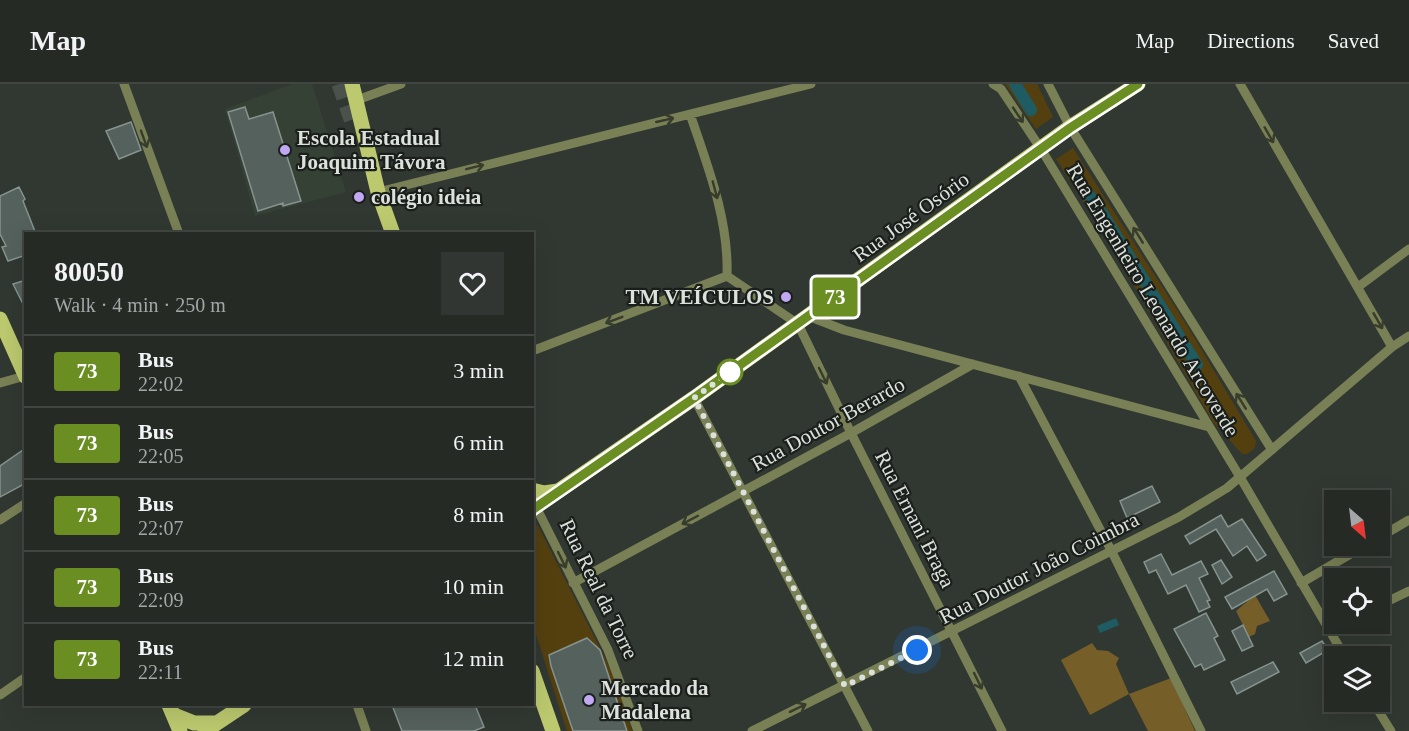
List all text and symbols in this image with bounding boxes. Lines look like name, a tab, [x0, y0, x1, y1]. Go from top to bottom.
text: Map	[30, 25, 86, 56]
text: Map	[1136, 29, 1174, 53]
text: Directions	[1207, 29, 1295, 53]
text: Saved	[1328, 29, 1379, 53]
one-way arrow	[1012, 107, 1024, 123]
one-way arrow	[654, 114, 674, 125]
place label: Escola Estadual Joaquim Távora	[297, 126, 446, 174]
one-way arrow	[1264, 126, 1276, 143]
one-way arrow	[139, 129, 150, 148]
marker: Escola Estadual Joaquim Távora	[278, 143, 292, 157]
street label: Rua Engenheiro Leonardo Arcoverde	[1062, 159, 1244, 441]
one-way arrow	[465, 161, 484, 173]
street label: Rua José Osório	[848, 167, 974, 267]
one-way arrow	[709, 180, 721, 199]
place label: colégio ideia	[371, 185, 482, 209]
marker: colégio ideia	[352, 190, 366, 204]
one-way arrow	[1131, 227, 1143, 244]
button: heart	[441, 252, 504, 315]
text: 80050	[54, 256, 124, 287]
line badge: 73	[808, 278, 862, 316]
place label: TM VEÍCULOS	[626, 285, 774, 309]
text: 73	[825, 285, 846, 309]
marker: TM VEÍCULOS	[779, 290, 793, 304]
text: Walk · 4 min · 250 m	[54, 294, 226, 316]
one-way arrow	[1372, 313, 1384, 330]
one-way arrow	[605, 315, 623, 326]
text: Bus	[138, 347, 173, 372]
text: 3 min	[453, 358, 504, 383]
text: 73	[77, 359, 98, 383]
unlabelled marker	[717, 359, 743, 385]
one-way arrow	[818, 367, 830, 385]
street label: Rua Doutor Berardo	[747, 372, 909, 476]
text: 22:02	[138, 373, 184, 395]
one-way arrow	[1235, 393, 1247, 410]
text: Bus	[138, 419, 173, 444]
text: 6 min	[453, 430, 504, 455]
text: 73	[77, 431, 98, 455]
text: 22:05	[138, 445, 184, 467]
street label: Rua Ernani Braga	[870, 447, 960, 592]
north arrow	[1324, 490, 1390, 556]
map controls	[1324, 490, 1390, 712]
text: Bus	[138, 491, 173, 516]
text: 8 min	[453, 502, 504, 527]
text: 73	[77, 503, 98, 527]
street label: Rua Doutor João Coimbra	[935, 507, 1144, 629]
street label: Rua Real da Torre	[555, 515, 643, 663]
one-way arrow	[682, 515, 700, 526]
text: 22:07	[138, 517, 184, 539]
one-way arrow	[557, 550, 568, 568]
text: Bus	[138, 563, 173, 588]
button: locate	[1324, 568, 1390, 634]
text: 10 min	[442, 574, 504, 599]
text: 73	[77, 575, 98, 599]
text: 22:09	[138, 589, 184, 611]
text: Bus	[138, 635, 173, 660]
your location	[902, 635, 932, 665]
text: 12 min	[442, 646, 504, 671]
button: layers	[1324, 646, 1390, 712]
text: 73	[77, 647, 98, 671]
text: 22:11	[138, 661, 183, 683]
one-way arrow	[972, 672, 984, 690]
place label: Mercado da Madalena	[601, 676, 709, 724]
marker: Mercado da Madalena	[582, 693, 596, 707]
one-way arrow	[789, 702, 807, 714]

